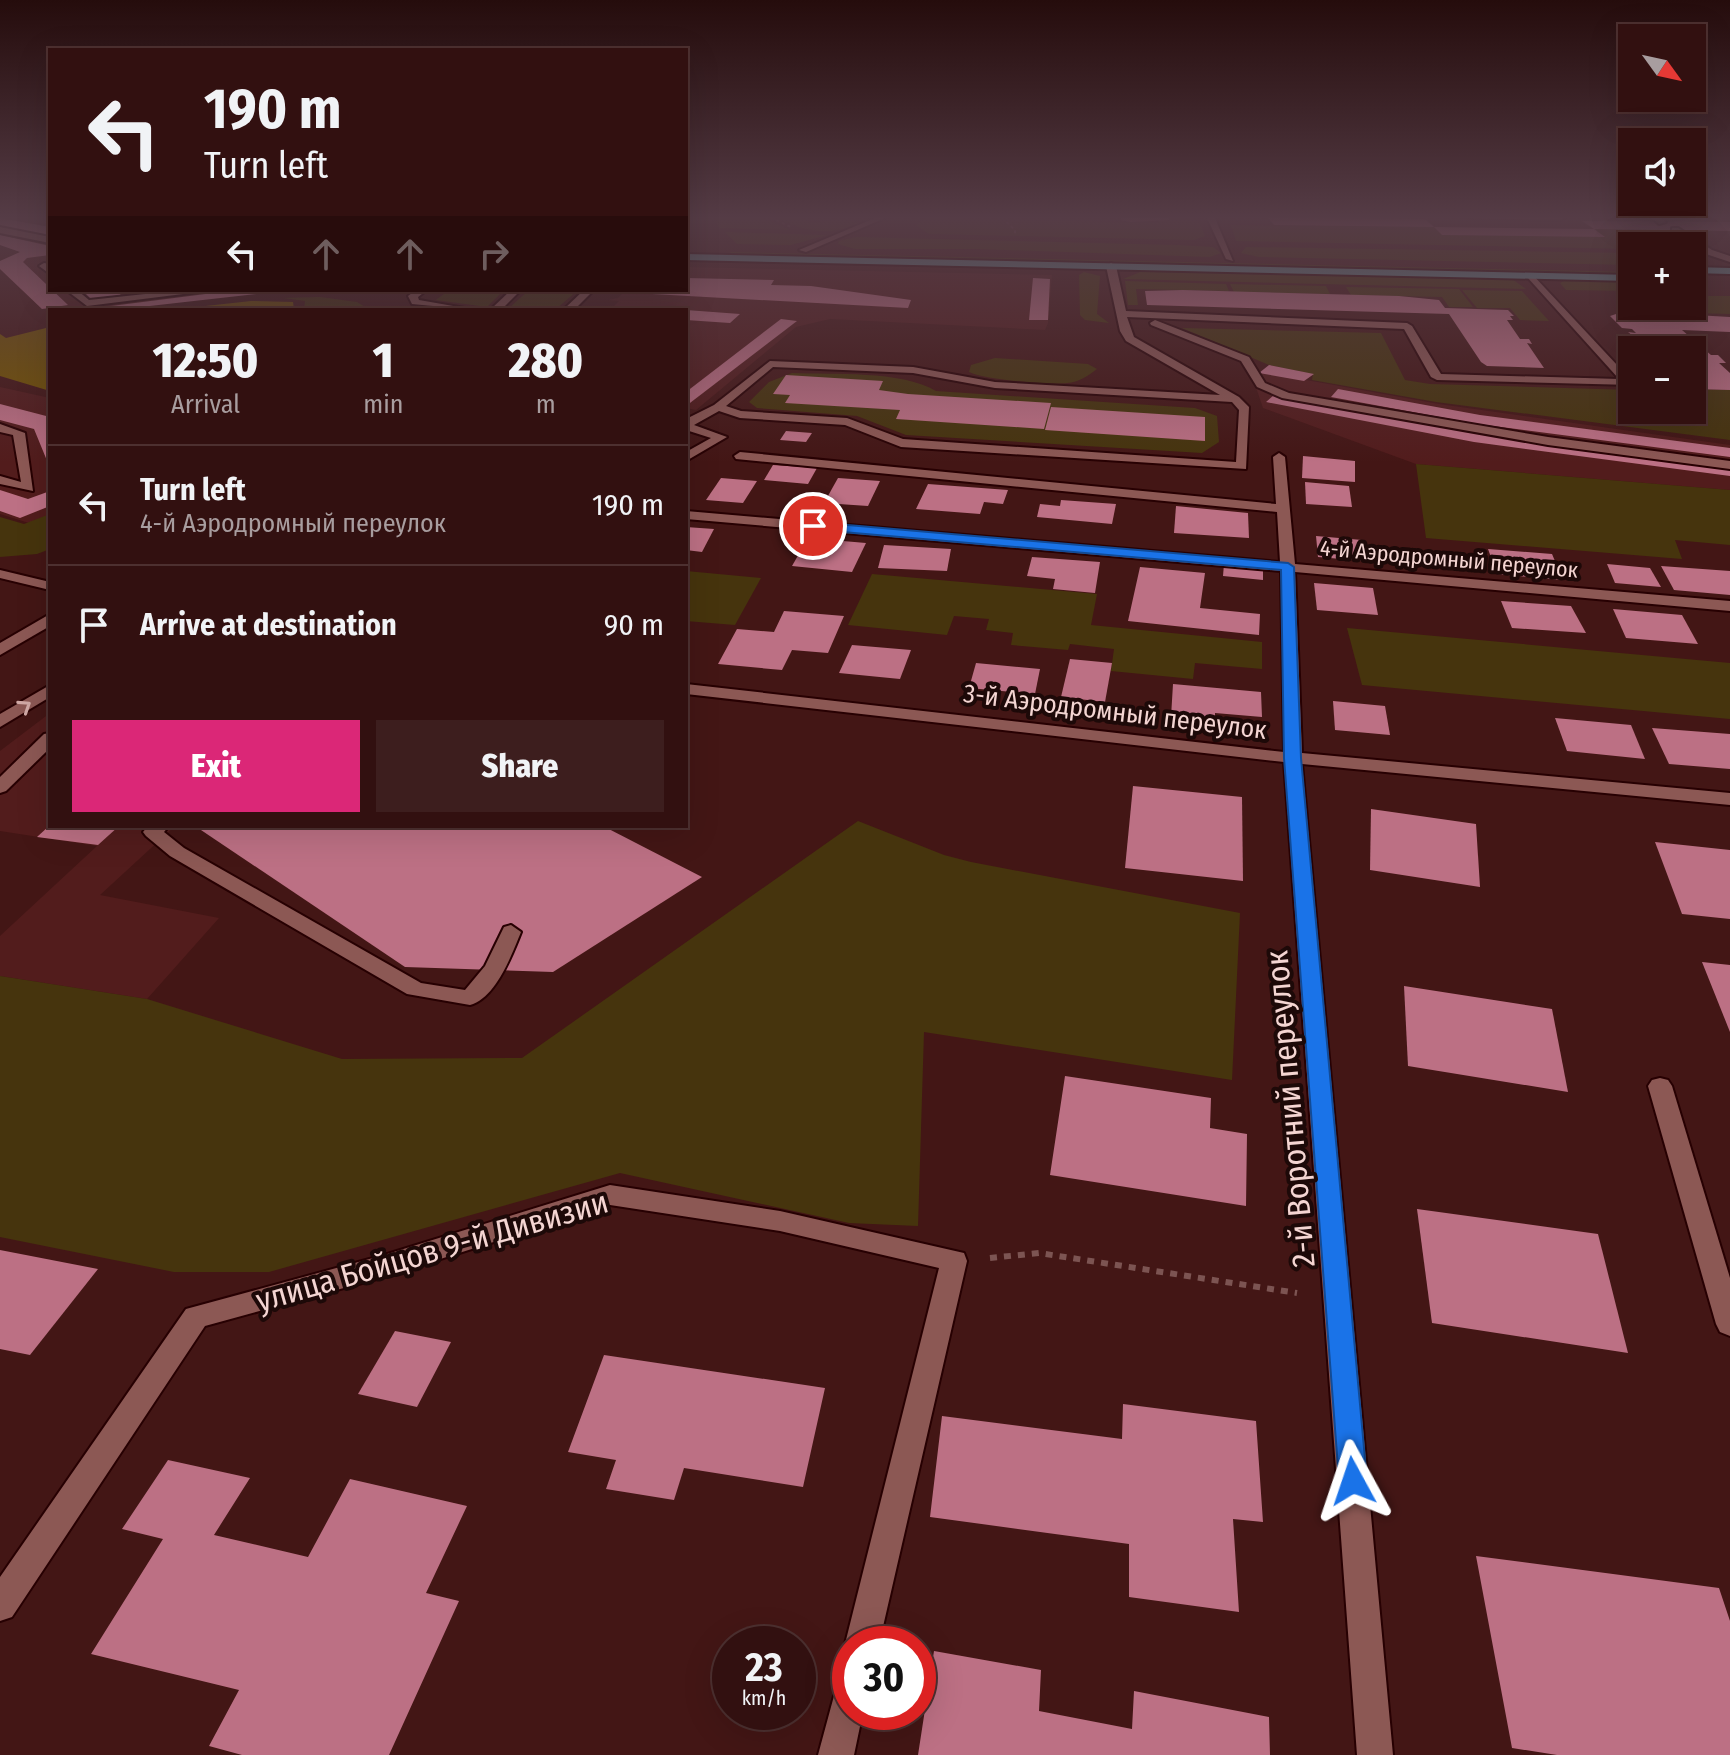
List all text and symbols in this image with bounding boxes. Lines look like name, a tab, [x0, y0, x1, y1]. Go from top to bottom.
north arrow	[1618, 24, 1706, 112]
map controls	[1618, 24, 1706, 424]
text: 190 m	[204, 76, 342, 143]
icon: left	[72, 80, 176, 184]
button: sound	[1618, 128, 1706, 216]
text: Turn left	[204, 144, 328, 188]
icon: left	[220, 232, 264, 276]
icon: ahead	[304, 232, 348, 276]
icon: ahead	[388, 232, 432, 276]
icon: right	[472, 232, 516, 276]
button: +	[1618, 232, 1706, 320]
text: 12:50	[153, 332, 258, 390]
text: 1	[373, 332, 394, 390]
text: 280	[508, 332, 583, 390]
button: −	[1618, 336, 1706, 424]
text: Arrival	[171, 389, 240, 420]
text: min	[363, 389, 403, 420]
text: m	[536, 389, 556, 420]
text: Turn left	[140, 472, 246, 508]
icon: left	[72, 483, 116, 527]
text: 190 m	[592, 487, 664, 523]
pin	[779, 492, 847, 560]
icon: arrive	[791, 504, 835, 548]
text: 4-й Аэродромный переулок	[140, 508, 446, 539]
street label: 4-й Аэродромный переулок	[1319, 534, 1580, 584]
icon: arrive	[72, 603, 116, 647]
text: Arrive at destination	[140, 607, 397, 643]
text: 90 m	[604, 607, 664, 643]
street label: 3-й Аэродромный переулок	[962, 678, 1268, 746]
one-way arrow	[16, 701, 31, 716]
button: Exit	[72, 720, 360, 812]
button: Share	[376, 720, 664, 812]
street label: 2-й Воротний переулок	[1257, 949, 1323, 1269]
street label: улица Бойцов 9-й Дивизии	[252, 1183, 612, 1319]
position arrow	[1311, 1439, 1395, 1523]
speed limit sign: 30	[832, 1626, 936, 1730]
text: 23	[745, 1644, 783, 1692]
text: km/h	[742, 1686, 786, 1710]

